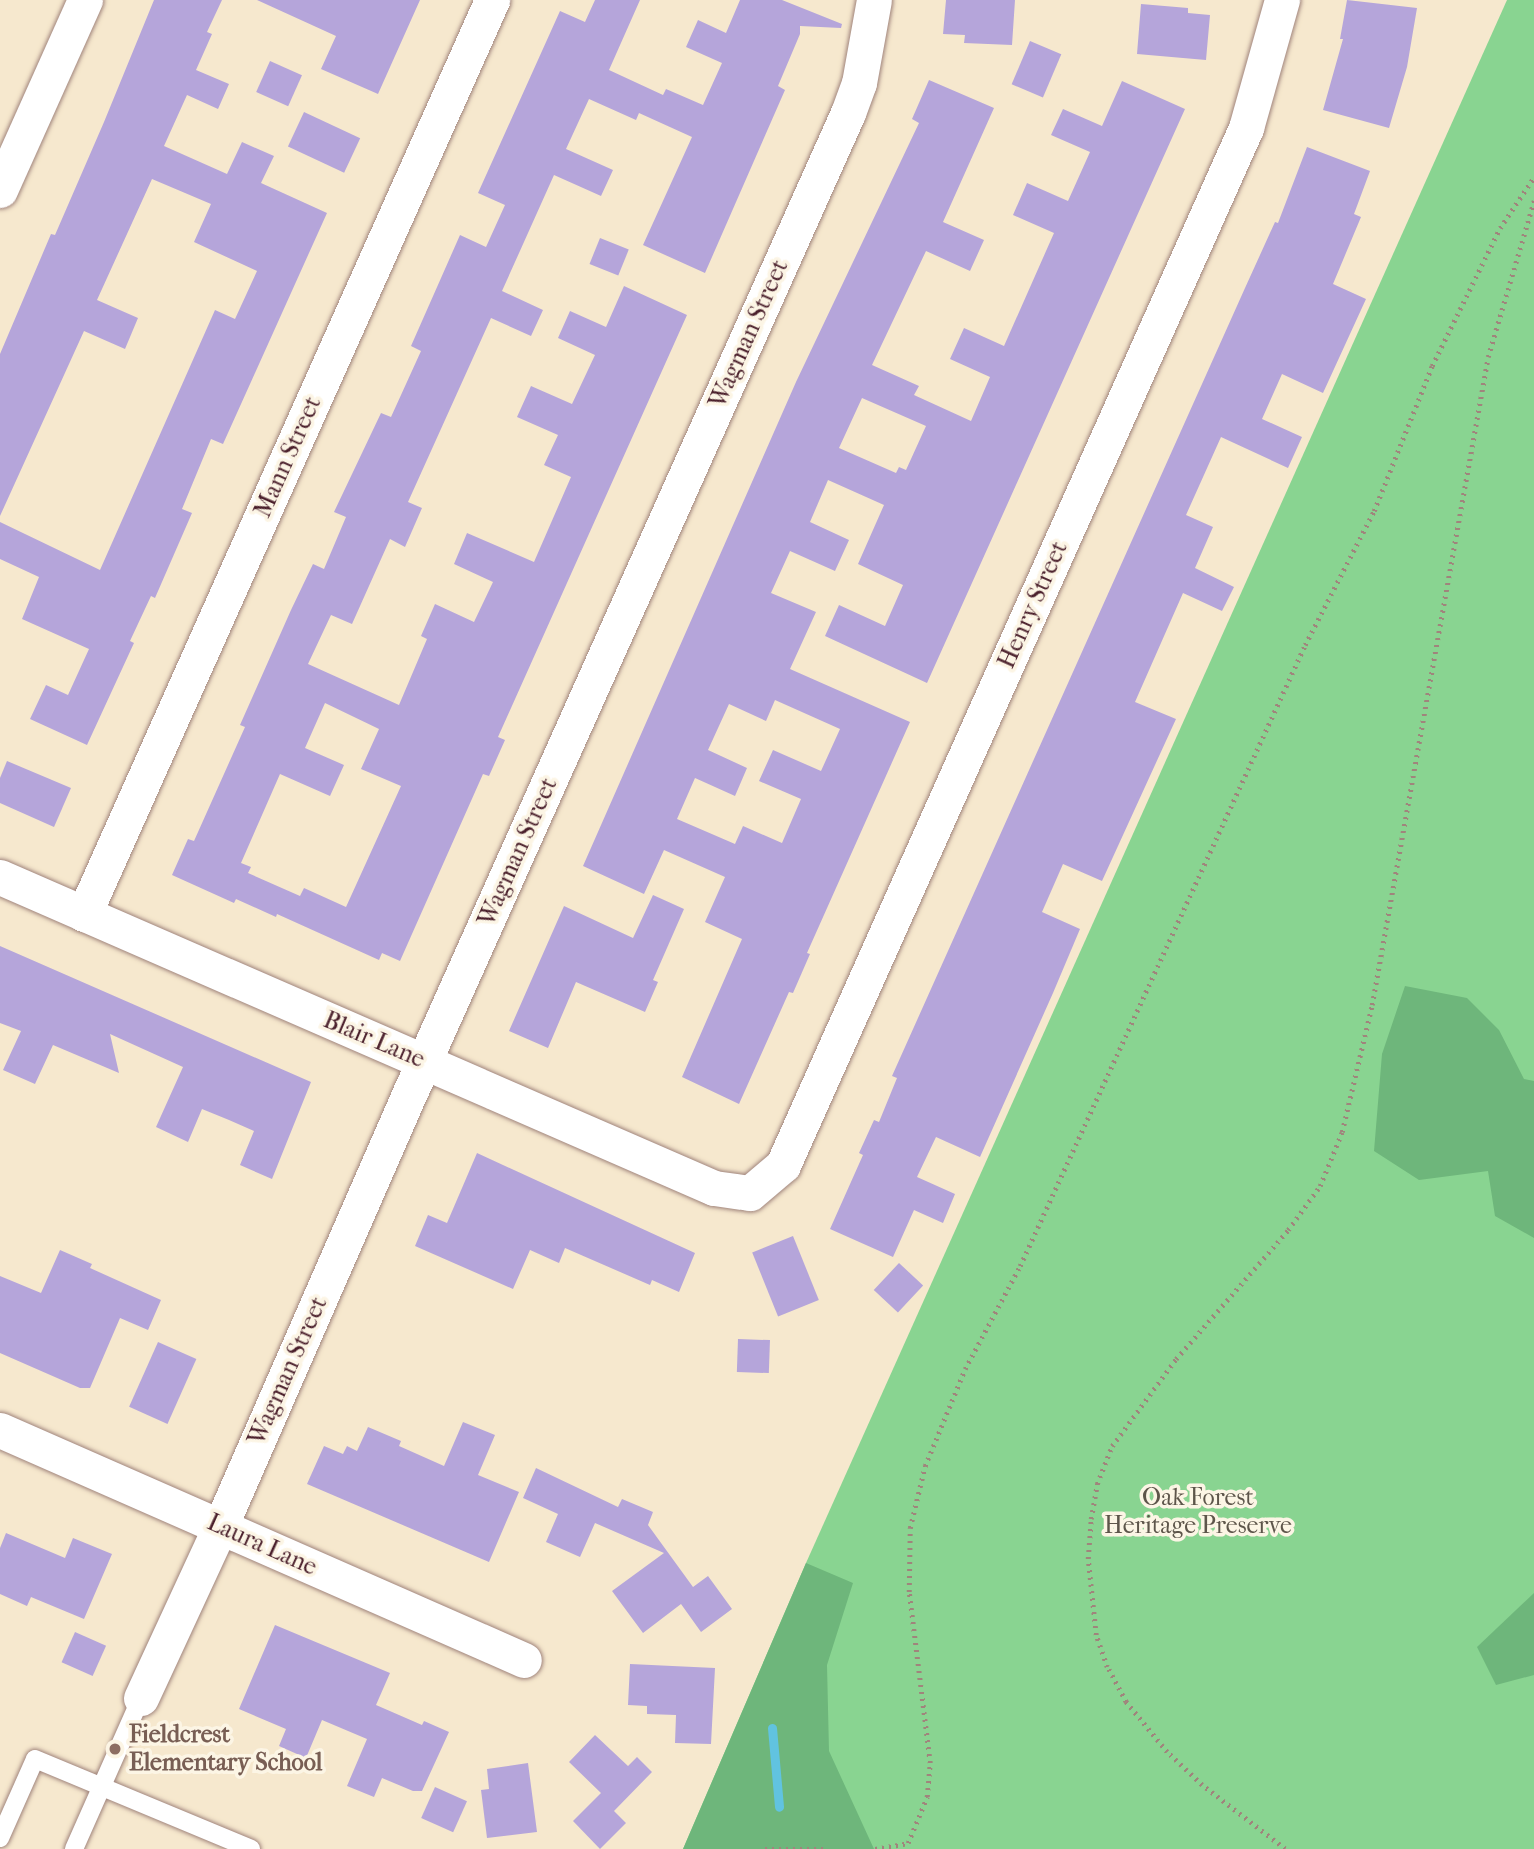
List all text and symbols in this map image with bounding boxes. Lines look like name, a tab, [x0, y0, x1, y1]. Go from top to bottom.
street label: Wagman Street	[703, 255, 795, 413]
street label: Mann Street	[249, 392, 327, 522]
street label: Henry Street	[992, 537, 1074, 673]
street label: Wagman Street	[472, 773, 564, 931]
street label: Blair Lane	[319, 1006, 429, 1074]
street label: Wagman Street	[242, 1292, 334, 1450]
park label: Oak Forest Heritage Preserve	[1104, 1484, 1292, 1540]
street label: Laura Lane	[203, 1508, 321, 1582]
place label: Fieldcrest Elementary School	[129, 1721, 322, 1777]
marker: Fieldcrest Elementary School	[107, 1741, 123, 1757]

